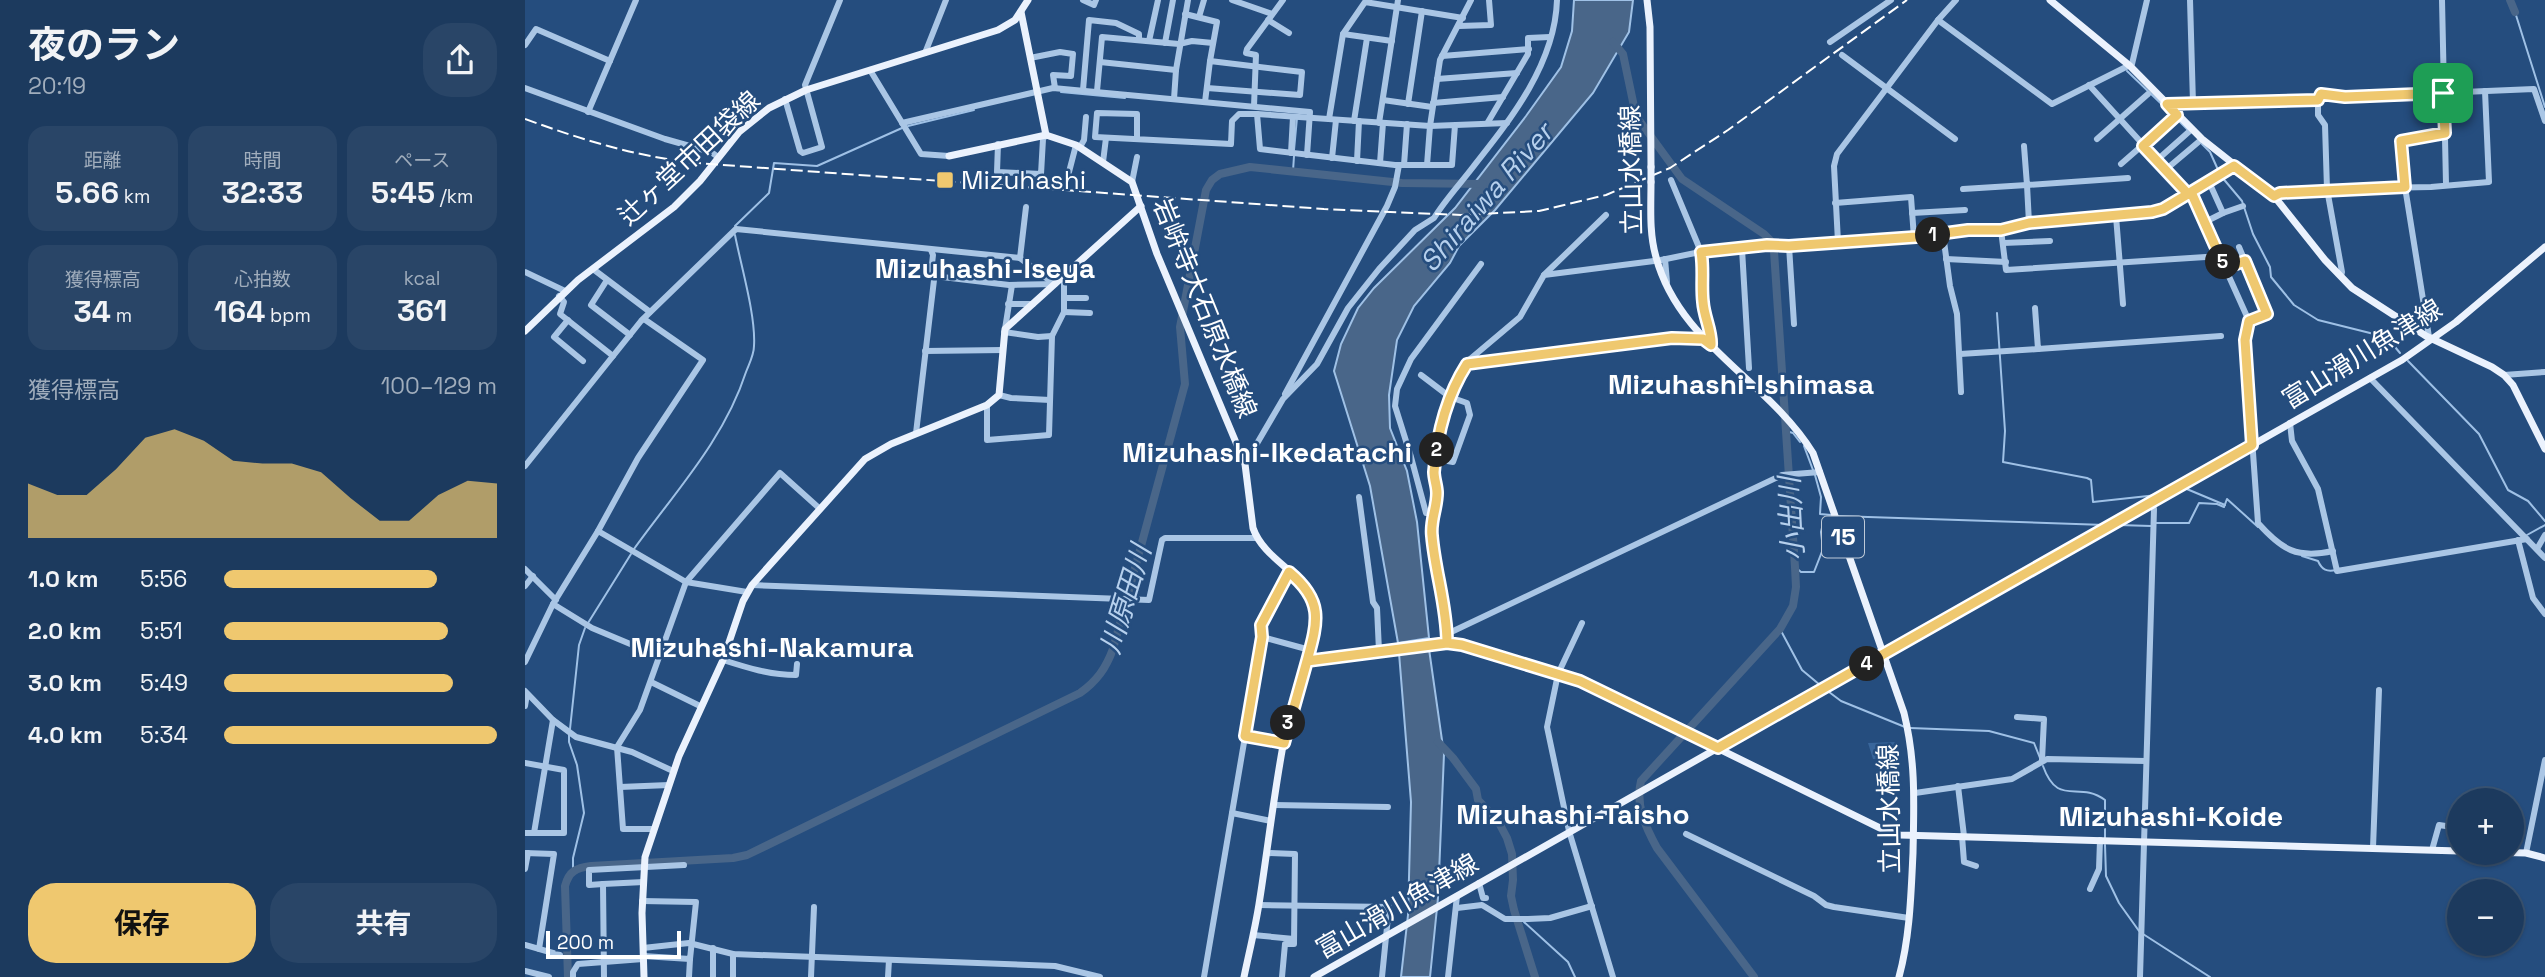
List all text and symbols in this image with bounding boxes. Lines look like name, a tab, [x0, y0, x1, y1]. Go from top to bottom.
text: 夜のラン	[28, 21, 180, 69]
button: share	[423, 23, 497, 97]
pin	[2413, 63, 2473, 123]
text: 20:19	[28, 71, 86, 101]
icon: arrive	[2424, 74, 2462, 112]
street label: 辻ヶ堂市田袋線	[611, 83, 767, 233]
street label: 立山水橋線	[1613, 105, 1649, 235]
water label: Shiraiwa River	[1411, 112, 1563, 279]
text: 距離	[84, 148, 122, 173]
text: 時間	[243, 148, 282, 173]
text: ペース	[394, 148, 450, 173]
place label: Mizuhashi	[961, 163, 1086, 197]
marker: Mizuhashi	[935, 170, 955, 190]
text: 5.66	[55, 173, 119, 212]
text: 32:33	[222, 173, 303, 212]
text: 5:45	[371, 173, 435, 212]
text: km	[119, 184, 150, 209]
text: /km	[435, 184, 473, 209]
street label: 岩峅寺大石原水橋線	[1145, 193, 1265, 423]
pin: 1	[1915, 218, 1951, 252]
text: 1	[1928, 222, 1937, 247]
pin: 5	[2205, 244, 2241, 280]
text: 5	[2217, 249, 2228, 274]
district label: Mizuhashi-Iseya	[875, 250, 1095, 286]
text: kcal	[404, 266, 441, 291]
text: 獲得標高	[65, 267, 141, 292]
text: 心拍数	[234, 267, 291, 292]
text: 361	[397, 291, 447, 330]
street label: 富山滑川魚津線	[2276, 291, 2448, 417]
text: 34	[74, 292, 111, 331]
text: 164	[214, 292, 265, 331]
text: m	[111, 303, 132, 328]
text: bpm	[265, 303, 311, 328]
district label: Mizuhashi-Ishimasa	[1608, 366, 1874, 402]
text: 100–129 m	[381, 371, 497, 401]
text: 獲得標高	[28, 375, 120, 405]
pin: 2	[1419, 433, 1455, 468]
district label: Mizuhashi-Ikedatachi	[1122, 434, 1412, 470]
text: 2	[1431, 437, 1442, 462]
water label: 小出川	[1771, 473, 1811, 562]
road number: 15	[1822, 516, 1864, 558]
water label: 川原田川	[1091, 537, 1159, 658]
text: 1.0 km	[28, 564, 98, 594]
text: 5:56	[140, 564, 187, 594]
text: 2.0 km	[28, 616, 102, 646]
text: 5:51	[140, 616, 183, 646]
district label: Mizuhashi-Nakamura	[630, 629, 914, 665]
pin: 4	[1849, 646, 1885, 682]
text: 4	[1860, 651, 1873, 676]
text: 3.0 km	[28, 668, 102, 698]
text: 5:49	[140, 668, 188, 698]
pin: 3	[1271, 706, 1305, 740]
text: 3	[1282, 710, 1293, 735]
text: 4.0 km	[28, 720, 103, 750]
text: 5:34	[140, 720, 188, 750]
street label: 立山水橋線	[1871, 744, 1907, 874]
map controls	[2447, 788, 2524, 956]
button: +	[2447, 788, 2524, 865]
district label: Mizuhashi-Taisho	[1456, 796, 1690, 832]
district label: Mizuhashi-Koide	[2059, 798, 2283, 834]
street label: 富山滑川魚津線	[1310, 846, 1484, 966]
button: −	[2447, 879, 2524, 956]
button: 保存	[28, 883, 256, 963]
button: 共有	[270, 883, 497, 963]
scale bar	[546, 928, 681, 960]
text: 200 m	[557, 930, 614, 955]

